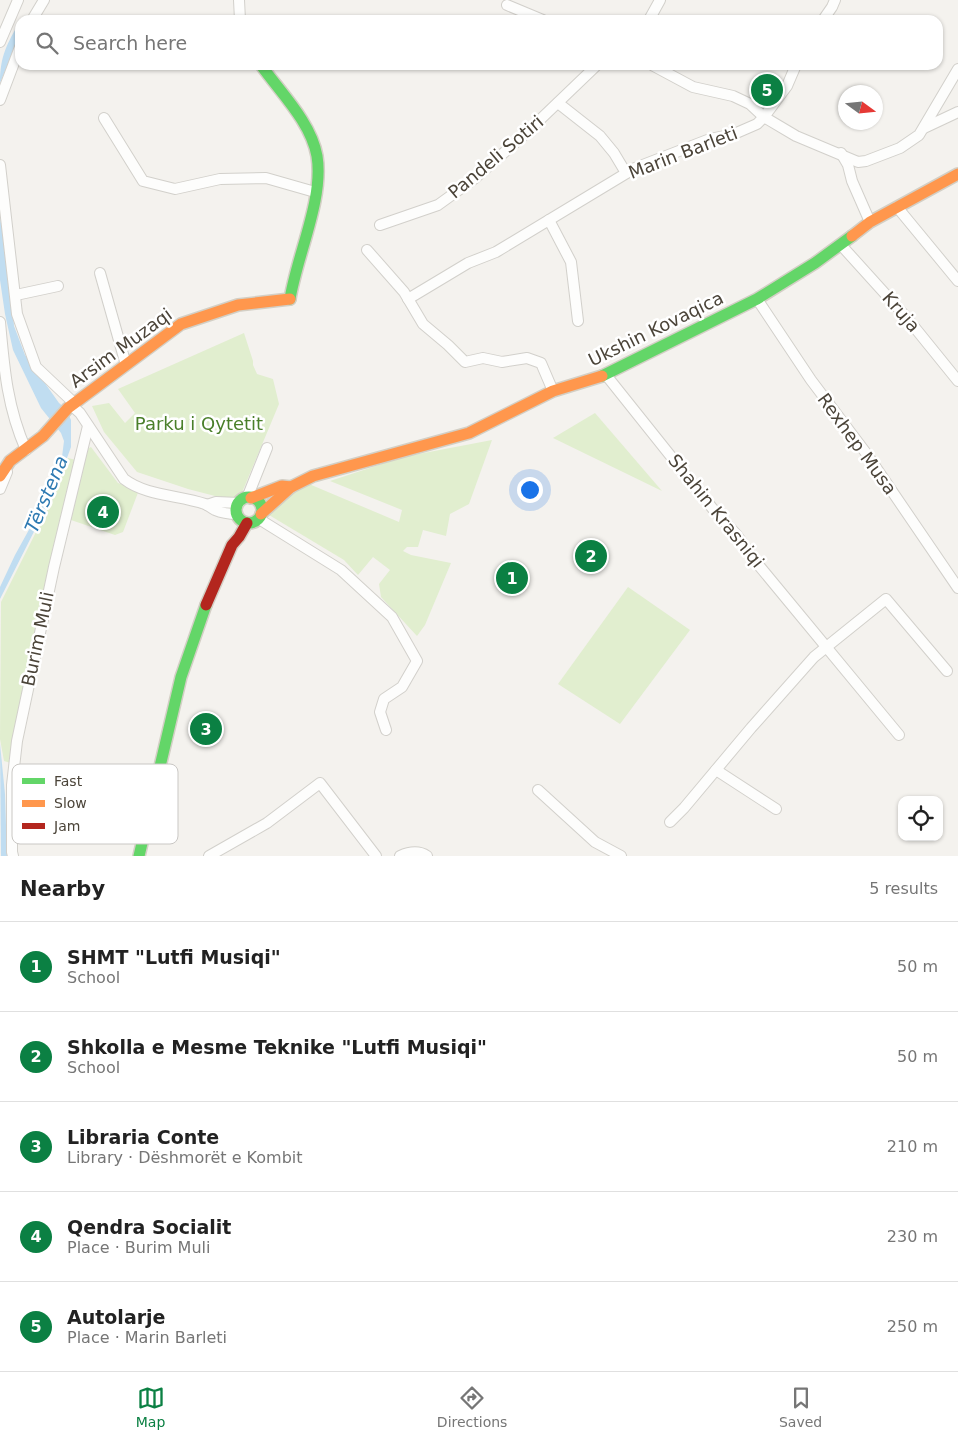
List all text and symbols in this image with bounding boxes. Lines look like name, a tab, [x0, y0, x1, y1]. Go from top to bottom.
search box	[15, 15, 943, 70]
icon: search	[33, 29, 61, 57]
text: Search here	[73, 32, 187, 54]
pin: 5	[751, 71, 783, 109]
north arrow	[838, 85, 883, 130]
street label: Pandeli Sotiri	[444, 111, 547, 202]
street label: Marin Barleti	[625, 122, 740, 183]
street label: Ukshin Kovaqica	[585, 287, 727, 370]
street label: Kruja	[878, 287, 925, 336]
street label: Arsim Muzaqi	[66, 303, 176, 392]
street label: Rexhep Musa	[814, 389, 901, 498]
park label: Parku i Qytetit	[135, 413, 263, 434]
street label: Shahin Krasniqi	[664, 450, 769, 572]
water label: Tërstena	[20, 452, 72, 536]
your location	[517, 477, 543, 503]
pin: 4	[87, 493, 119, 531]
pin: 2	[575, 537, 607, 575]
pin: 1	[496, 559, 528, 597]
street label: Burim Muli	[17, 590, 58, 688]
pin: 3	[190, 710, 222, 748]
legend	[12, 764, 178, 844]
text: Fast	[54, 773, 83, 789]
text: Slow	[54, 795, 87, 811]
map controls	[898, 796, 943, 841]
button: locate	[898, 796, 943, 841]
text: Jam	[53, 818, 80, 834]
text: Nearby	[20, 877, 105, 901]
text: 5 results	[869, 879, 938, 898]
text: SHMT "Lutfi Musiqi"	[67, 946, 281, 968]
text: 1	[30, 957, 42, 976]
text: 50 m	[897, 957, 938, 976]
text: School	[67, 968, 120, 987]
text: Shkolla e Mesme Teknike "Lutfi Musiqi"	[67, 1036, 487, 1058]
text: 2	[30, 1047, 42, 1066]
text: 50 m	[897, 1047, 938, 1066]
text: School	[67, 1058, 120, 1077]
text: Libraria Conte	[67, 1126, 219, 1148]
text: 3	[30, 1137, 42, 1156]
text: 210 m	[887, 1137, 938, 1156]
text: Library · Dëshmorët e Kombit	[67, 1148, 303, 1167]
text: Qendra Socialit	[67, 1216, 231, 1238]
text: 4	[30, 1227, 42, 1246]
text: 230 m	[887, 1227, 938, 1246]
text: Place · Burim Muli	[67, 1238, 210, 1257]
text: Autolarje	[67, 1306, 165, 1328]
text: 5	[30, 1317, 42, 1336]
text: 250 m	[887, 1317, 938, 1336]
text: Place · Marin Barleti	[67, 1328, 227, 1347]
tab: Map	[136, 1384, 165, 1430]
tab: Directions	[437, 1384, 507, 1430]
tab: Saved	[779, 1384, 822, 1430]

